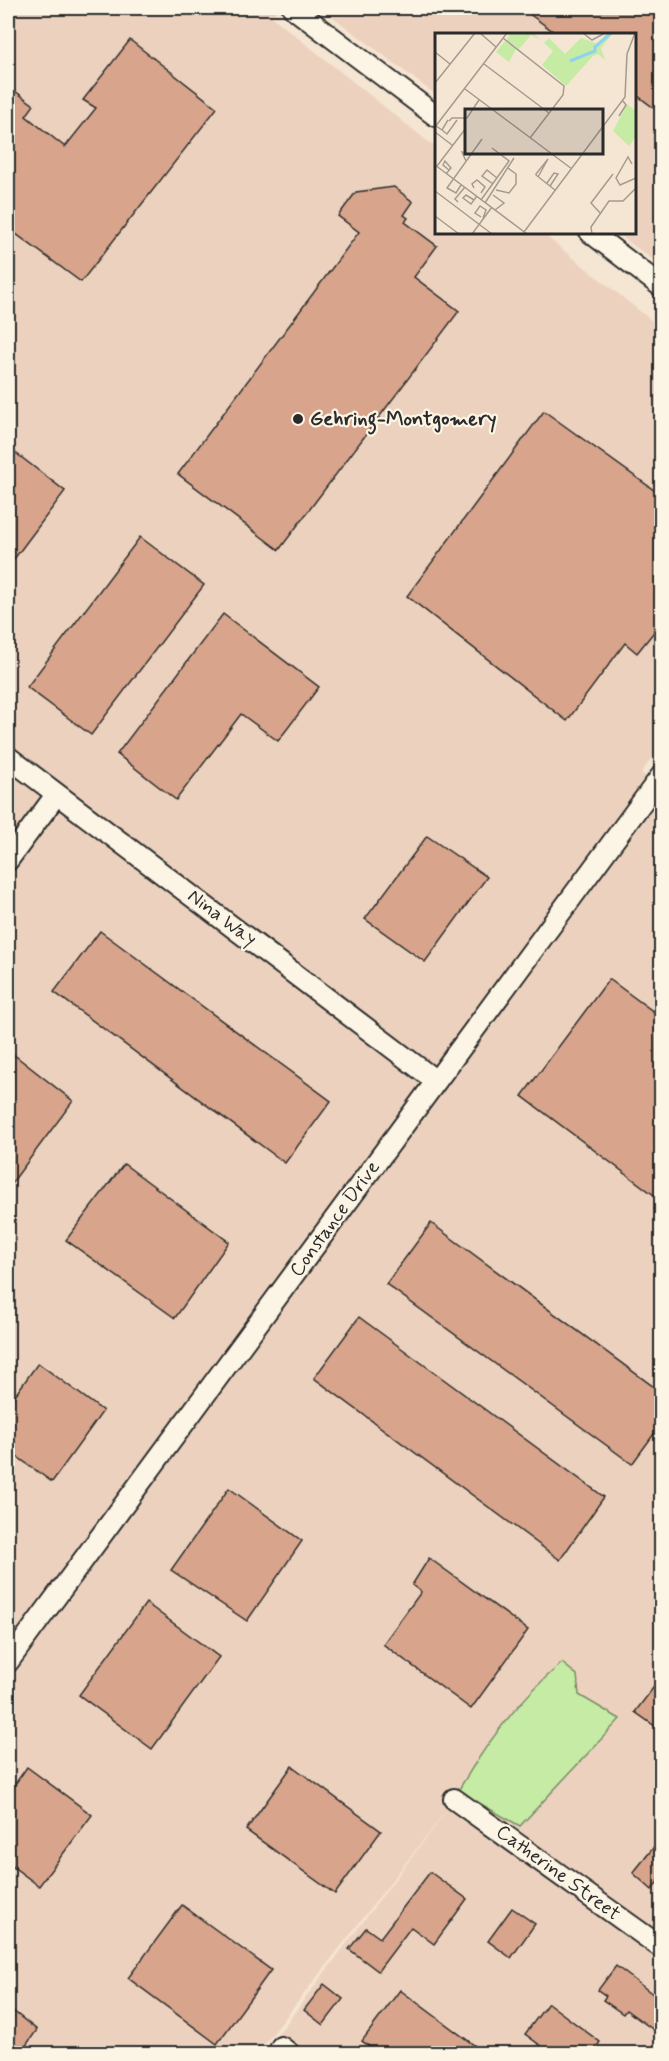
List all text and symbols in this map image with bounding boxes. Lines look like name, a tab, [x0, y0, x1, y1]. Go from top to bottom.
inset map	[435, 33, 636, 234]
place label: Gehring-Montgomery	[310, 406, 497, 435]
marker: Gehring-Montgomery	[291, 412, 305, 426]
street label: Nina Way	[182, 883, 262, 953]
street label: Constance Drive	[284, 1155, 387, 1283]
street label: Catherine Street	[490, 1819, 626, 1927]

